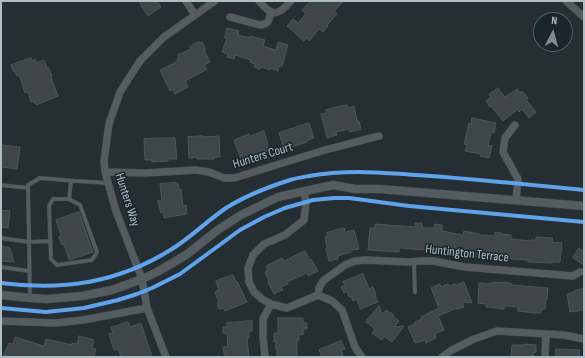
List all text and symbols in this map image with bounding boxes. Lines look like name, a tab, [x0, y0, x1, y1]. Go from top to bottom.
north arrow	[533, 12, 573, 52]
text: N	[551, 14, 558, 27]
street label: Hunters Court	[231, 139, 295, 173]
street label: Hunters Way	[111, 171, 143, 229]
street label: Huntington Terrace	[424, 242, 510, 266]

